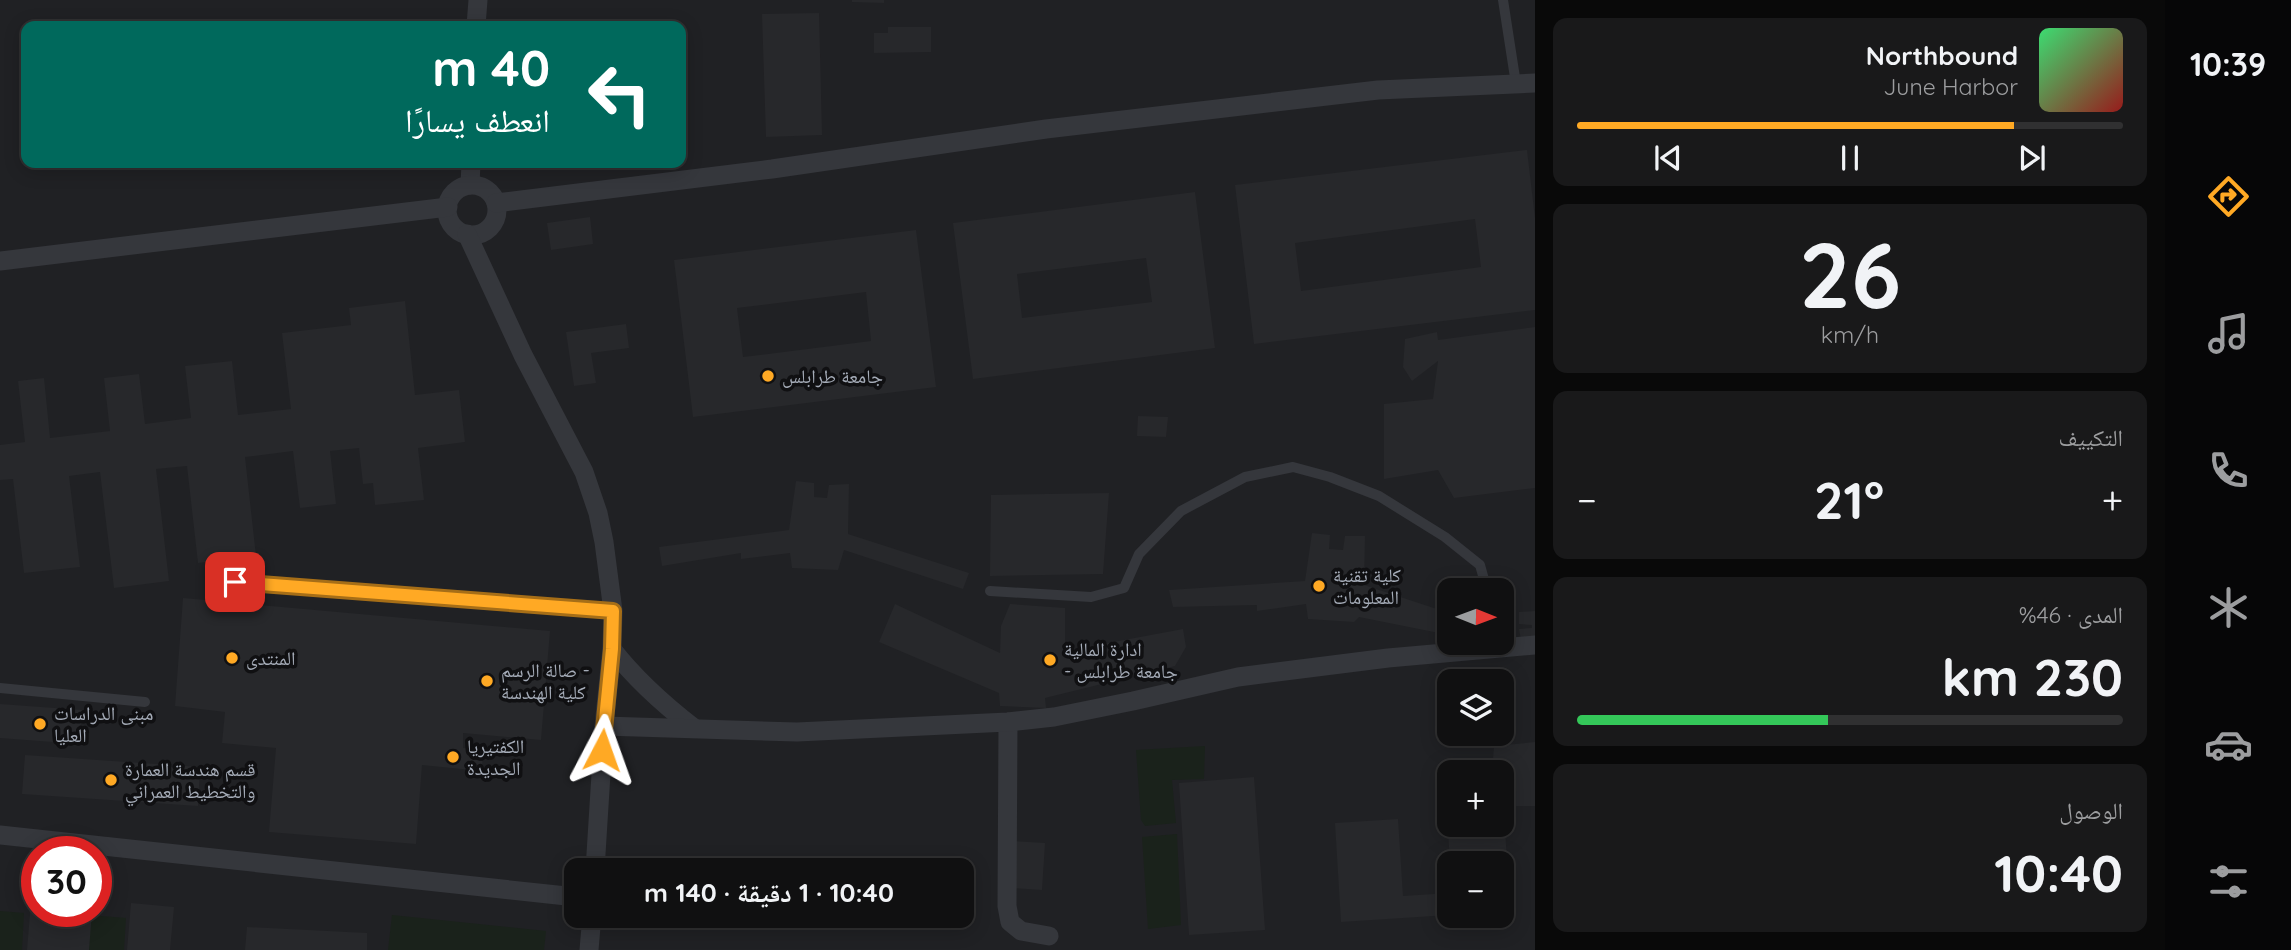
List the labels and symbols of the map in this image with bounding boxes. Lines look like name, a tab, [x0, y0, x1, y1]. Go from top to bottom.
place label: جامعة طرابلس	[782, 364, 883, 388]
marker: جامعة طرابلس	[760, 368, 776, 384]
pin	[205, 552, 265, 612]
place label: كلية تقنية المعلومات	[1333, 563, 1401, 609]
marker: كلية تقنية المعلومات	[1311, 578, 1327, 594]
north arrow	[1437, 578, 1514, 654]
place label: ادارة المالية - جامعة طرابلس	[1064, 637, 1178, 683]
place label: المنتدى	[246, 646, 296, 670]
marker: المنتدى	[224, 650, 240, 666]
marker: ادارة المالية - جامعة طرابلس	[1042, 652, 1058, 668]
place label: صالة الرسم - كلية الهندسة	[501, 658, 590, 704]
marker: صالة الرسم - كلية الهندسة	[479, 673, 495, 689]
place label: مبنى الدراسات العليا	[54, 701, 153, 747]
position arrow	[565, 713, 639, 787]
marker: مبنى الدراسات العليا	[32, 716, 48, 732]
place label: الكفتيريا الجديدة	[467, 734, 524, 780]
marker: الكفتيريا الجديدة	[445, 749, 461, 765]
place label: قسم هندسة العمارة والتخطيط العمراني	[125, 757, 255, 807]
marker: قسم هندسة العمارة والتخطيط العمراني	[103, 772, 119, 788]
speed limit sign: 30	[21, 836, 112, 927]

